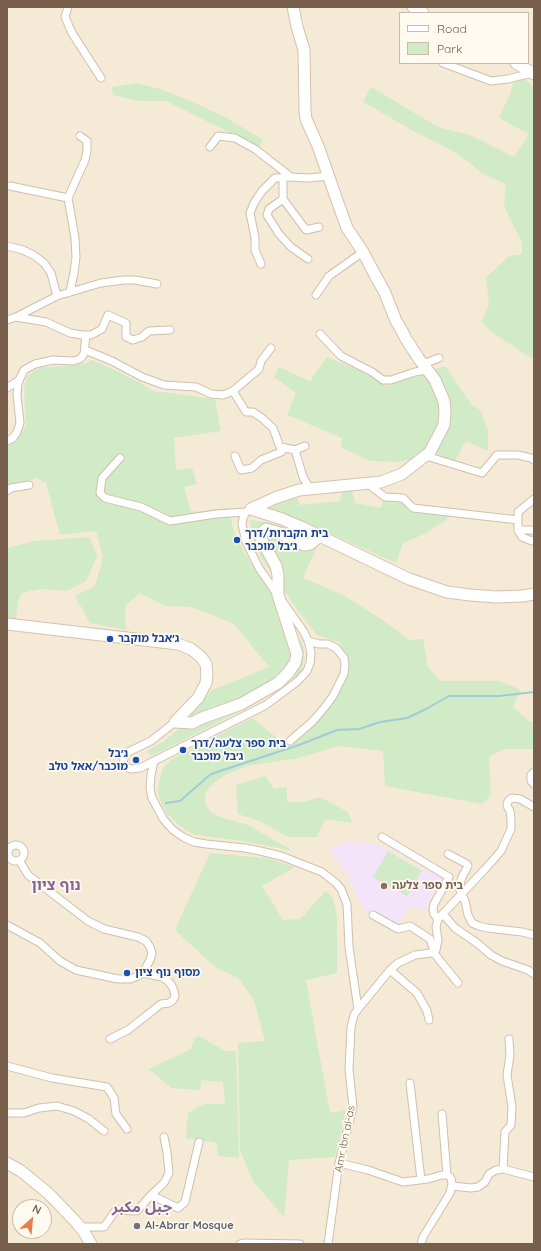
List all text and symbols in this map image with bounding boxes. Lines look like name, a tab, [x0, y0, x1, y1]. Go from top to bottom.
legend	[399, 12, 529, 64]
text: Road	[437, 21, 467, 36]
text: Park	[437, 41, 462, 56]
place label: בית הקברות/דרך ג׳בל מוכבר	[245, 527, 329, 553]
marker: בית הקברות/דרך ג׳בל מוכבר	[232, 535, 242, 545]
place label: ג׳אבל מוקבר	[118, 632, 179, 646]
marker: ג׳אבל מוקבר	[105, 634, 115, 644]
place label: בית ספר צלעה/דרך ג׳בל מוכבר	[191, 737, 286, 763]
marker: בית ספר צלעה/דרך ג׳בל מוכבר	[178, 745, 188, 755]
place label: ג׳בל מוכבר/אאל טלב	[49, 747, 128, 773]
marker: ג׳בל מוכבר/אאל טלב	[131, 755, 141, 765]
district label: נוף ציון	[31, 876, 81, 894]
place label: בית ספר צלעה	[392, 879, 463, 893]
marker: בית ספר צלעה	[379, 881, 389, 891]
place label: מסוף נוף ציון	[135, 966, 200, 980]
marker: מסוף נוף ציון	[122, 968, 132, 978]
street label: Amr ibn al-as	[332, 1104, 358, 1174]
district label: جبل مكبر	[112, 1198, 172, 1216]
north arrow	[12, 1199, 52, 1239]
text: N	[30, 1201, 44, 1217]
place label: Al-Abrar Mosque	[145, 1219, 234, 1233]
marker: Al-Abrar Mosque	[132, 1221, 142, 1231]

